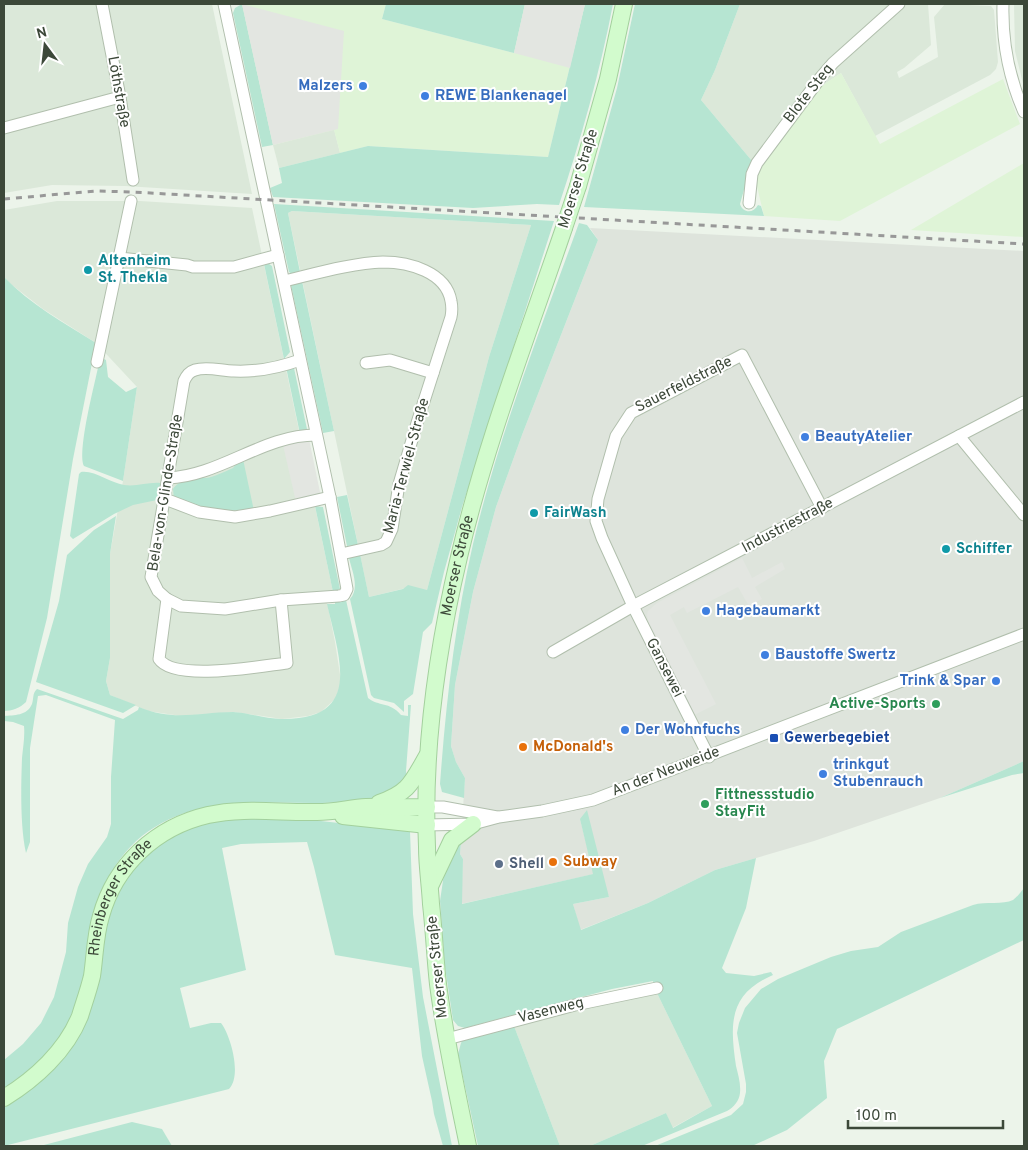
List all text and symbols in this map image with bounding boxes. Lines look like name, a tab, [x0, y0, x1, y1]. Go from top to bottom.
north arrow	[20, 20, 70, 70]
text: N	[35, 24, 49, 43]
street label: Löthstraße	[102, 55, 134, 129]
street label: Blote Steg	[780, 60, 838, 128]
place label: Malzers	[298, 77, 353, 96]
marker: Malzers	[357, 80, 369, 92]
place label: REWE Blankenagel	[435, 87, 567, 106]
marker: REWE Blankenagel	[419, 90, 431, 102]
street label: Moerser Straße	[555, 127, 603, 231]
place label: Altenheim St. Thekla	[98, 252, 171, 288]
marker: Altenheim St. Thekla	[82, 264, 94, 276]
street label: Sauerfeldstraße	[632, 352, 736, 418]
street label: Maria-Terwiel-Straße	[380, 396, 434, 536]
street label: Bela-von-Glinde-Straße	[144, 413, 188, 573]
place label: BeautyAtelier	[815, 428, 913, 447]
marker: BeautyAtelier	[799, 431, 811, 443]
street label: Industriestraße	[739, 494, 837, 558]
place label: FairWash	[544, 504, 607, 523]
marker: FairWash	[528, 507, 540, 519]
street label: Moerser Straße	[437, 513, 478, 618]
place label: Schiffer	[956, 540, 1013, 559]
marker: Schiffer	[940, 543, 952, 555]
place label: Hagebaumarkt	[716, 602, 820, 621]
marker: Hagebaumarkt	[700, 605, 712, 617]
street label: Gansewei	[641, 635, 687, 701]
place label: Baustoffe Swertz	[775, 646, 896, 665]
marker: Baustoffe Swertz	[759, 649, 771, 661]
place label: Trink & Spar	[899, 672, 987, 691]
marker: Trink & Spar	[990, 675, 1002, 687]
place label: Active-Sports	[829, 695, 926, 714]
marker: Active-Sports	[930, 698, 942, 710]
place label: Der Wohnfuchs	[635, 721, 740, 740]
marker: Der Wohnfuchs	[619, 724, 631, 736]
place label: Gewerbegebiet	[784, 729, 890, 748]
marker: Gewerbegebiet	[768, 732, 780, 744]
place label: McDonald's	[533, 738, 613, 757]
marker: McDonald's	[517, 741, 529, 753]
street label: An der Neuweide	[609, 743, 723, 801]
place label: trinkgut Stubenrauch	[833, 756, 923, 792]
marker: trinkgut Stubenrauch	[817, 768, 829, 780]
place label: Fittnessstudio StayFit	[715, 786, 814, 822]
marker: Fittnessstudio StayFit	[699, 798, 711, 810]
street label: Rheinberger Straße	[85, 835, 156, 957]
place label: Subway	[563, 853, 618, 872]
place label: Shell	[509, 855, 544, 874]
marker: Subway	[547, 856, 559, 868]
marker: Shell	[493, 858, 505, 870]
street label: Moerser Straße	[423, 915, 453, 1019]
street label: Vasenweg	[516, 994, 586, 1028]
scale bar	[848, 1098, 1003, 1130]
text: 100 m	[856, 1107, 897, 1126]

